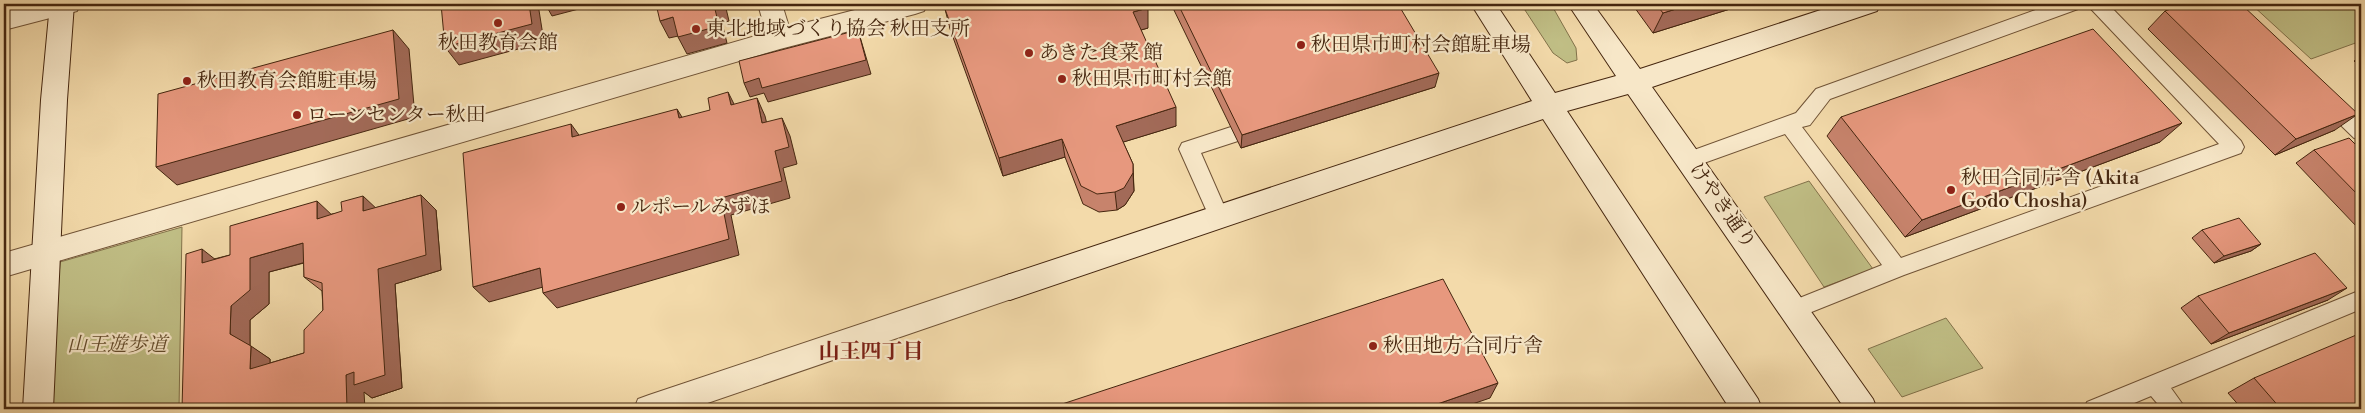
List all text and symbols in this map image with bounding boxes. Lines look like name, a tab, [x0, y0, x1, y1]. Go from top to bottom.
marker: 秋田教育会館	[492, 17, 504, 29]
place label: 東北地域づくり協会 秋田支所	[706, 17, 970, 42]
marker: 東北地域づくり協会 秋田支所	[690, 23, 702, 35]
place label: 秋田教育会館	[438, 31, 558, 56]
place label: 秋田県市町村会館駐車場	[1311, 33, 1531, 58]
marker: 秋田県市町村会館駐車場	[1295, 39, 1307, 51]
place label: あきた食菜 館	[1039, 41, 1163, 66]
marker: あきた食菜 館	[1023, 47, 1035, 59]
place label: 秋田県市町村会館	[1072, 67, 1232, 92]
place label: 秋田教育会館駐車場	[197, 69, 377, 94]
marker: 秋田県市町村会館	[1056, 73, 1068, 85]
marker: 秋田教育会館駐車場	[181, 75, 193, 87]
place label: ローンセンター秋田	[307, 103, 486, 128]
marker: ローンセンター秋田	[291, 109, 303, 121]
street label: けやき通り	[1683, 158, 1761, 254]
place label: 秋田合同庁舎 (Akita Godo Chosha)	[1961, 166, 2140, 214]
marker: 秋田合同庁舎 (Akita Godo Chosha)	[1945, 184, 1957, 196]
place label: ルポールみずほ	[631, 195, 771, 220]
marker: ルポールみずほ	[615, 201, 627, 213]
park label: 山王遊歩道	[67, 333, 170, 358]
place label: 秋田地方合同庁舎	[1383, 334, 1543, 359]
district label: 山王四丁目	[819, 339, 924, 365]
marker: 秋田地方合同庁舎	[1367, 340, 1379, 352]

